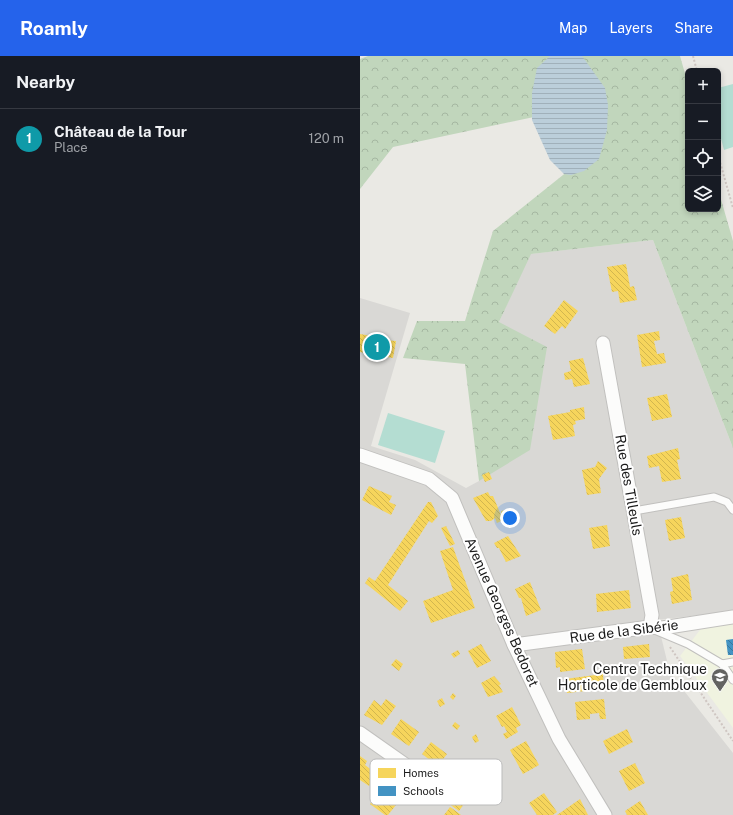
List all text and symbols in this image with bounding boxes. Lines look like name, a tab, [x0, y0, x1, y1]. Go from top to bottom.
text: Roamly	[20, 17, 88, 39]
text: Map	[559, 20, 587, 36]
text: Layers	[609, 20, 653, 36]
text: Share	[675, 20, 713, 36]
map controls	[685, 68, 721, 212]
button: +	[685, 68, 721, 104]
text: Nearby	[16, 72, 75, 92]
button: −	[685, 104, 721, 140]
text: Château de la Tour	[54, 123, 187, 140]
text: 1	[26, 131, 32, 146]
text: 120 m	[309, 131, 344, 146]
text: Place	[54, 140, 88, 155]
button: locate	[685, 140, 721, 176]
button: layers	[685, 176, 721, 212]
pin: 1	[364, 332, 390, 362]
street label: Rue des Tilleuls	[612, 433, 646, 537]
your location	[500, 508, 520, 528]
street label: Avenue Georges Bedoret	[462, 535, 542, 689]
street label: Rue de la Sibérie	[569, 616, 679, 646]
place label: Centre Technique Horticole de Gembloux	[558, 661, 707, 693]
school or university icon: Centre Technique Horticole de Gembloux	[710, 667, 730, 692]
legend	[370, 759, 502, 805]
text: Homes	[403, 767, 439, 779]
text: Schools	[403, 785, 444, 797]

